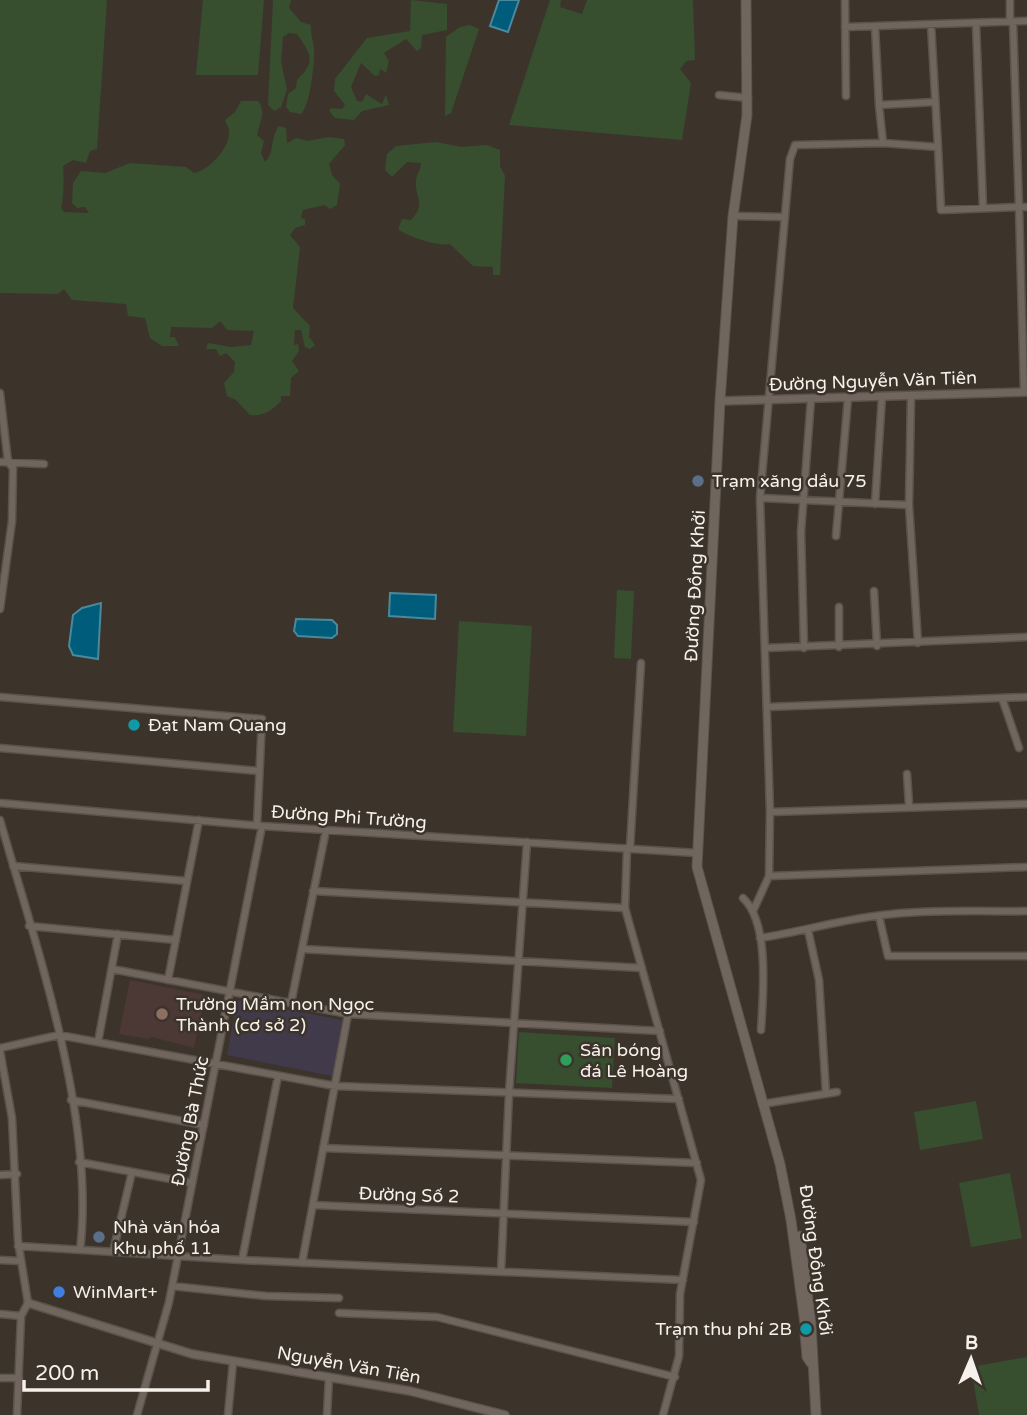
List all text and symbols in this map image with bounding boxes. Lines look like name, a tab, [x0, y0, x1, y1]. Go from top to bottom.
street label: Đường Nguyễn Văn Tiên	[769, 366, 977, 396]
place label: Trạm xăng dầu 75	[712, 470, 867, 492]
marker: Trạm xăng dầu 75	[690, 473, 706, 489]
street label: Đường Đồng Khởi	[680, 509, 710, 663]
place label: Đạt Nam Quang	[148, 714, 287, 736]
marker: Đạt Nam Quang	[126, 717, 142, 733]
street label: Đường Phi Trường	[271, 801, 427, 833]
place label: Trường Mầm non Ngọc Thành (cơ sở 2)	[176, 993, 374, 1036]
marker: Trường Mầm non Ngọc Thành (cơ sở 2)	[154, 1006, 170, 1022]
place label: Sân bóng đá Lê Hoàng	[580, 1039, 688, 1082]
marker: Sân bóng đá Lê Hoàng	[558, 1052, 574, 1068]
street label: Đường Bà Thức	[167, 1054, 213, 1188]
street label: Đường Số 2	[358, 1182, 460, 1208]
street label: Đường Đồng Khởi	[795, 1183, 837, 1337]
place label: Nhà văn hóa Khu phố 11	[113, 1216, 220, 1259]
marker: Nhà văn hóa Khu phố 11	[91, 1229, 107, 1245]
place label: WinMart+	[73, 1281, 158, 1303]
marker: WinMart+	[51, 1284, 67, 1300]
place label: Trạm thu phí 2B	[655, 1318, 792, 1340]
marker: Trạm thu phí 2B	[798, 1321, 814, 1337]
north arrow	[936, 1324, 1006, 1394]
text: B	[965, 1332, 979, 1354]
street label: Nguyễn Văn Tiên	[275, 1342, 423, 1388]
scale bar	[24, 1348, 208, 1392]
text: 200 m	[35, 1361, 99, 1386]

